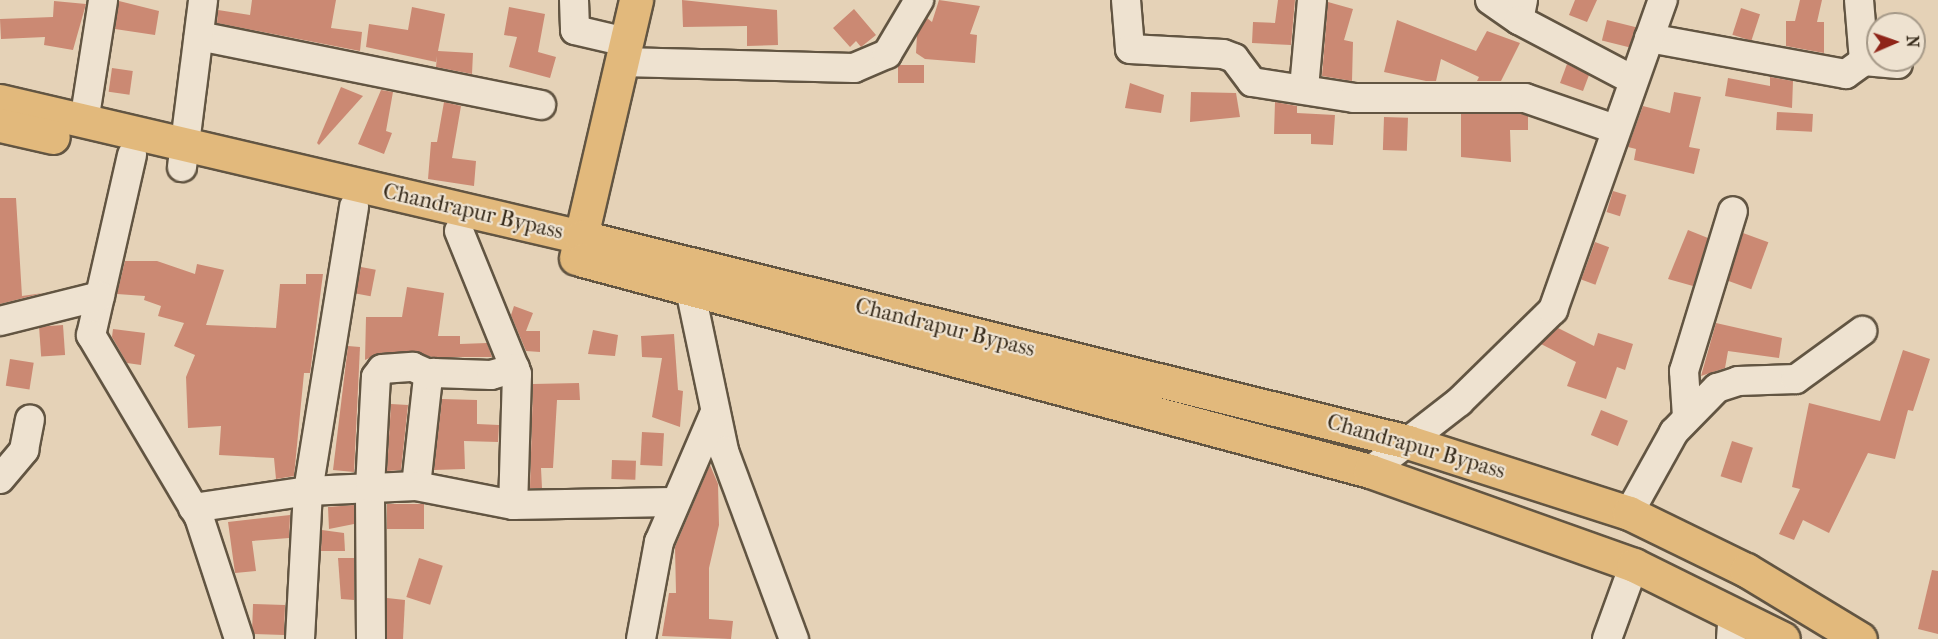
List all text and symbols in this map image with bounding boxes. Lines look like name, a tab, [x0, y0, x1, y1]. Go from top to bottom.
north arrow	[1866, 12, 1926, 72]
text: N	[1903, 35, 1922, 48]
street label: Chandrapur Bypass	[380, 178, 566, 246]
street label: Chandrapur Bypass	[852, 293, 1038, 363]
street label: Chandrapur Bypass	[1324, 409, 1508, 485]

